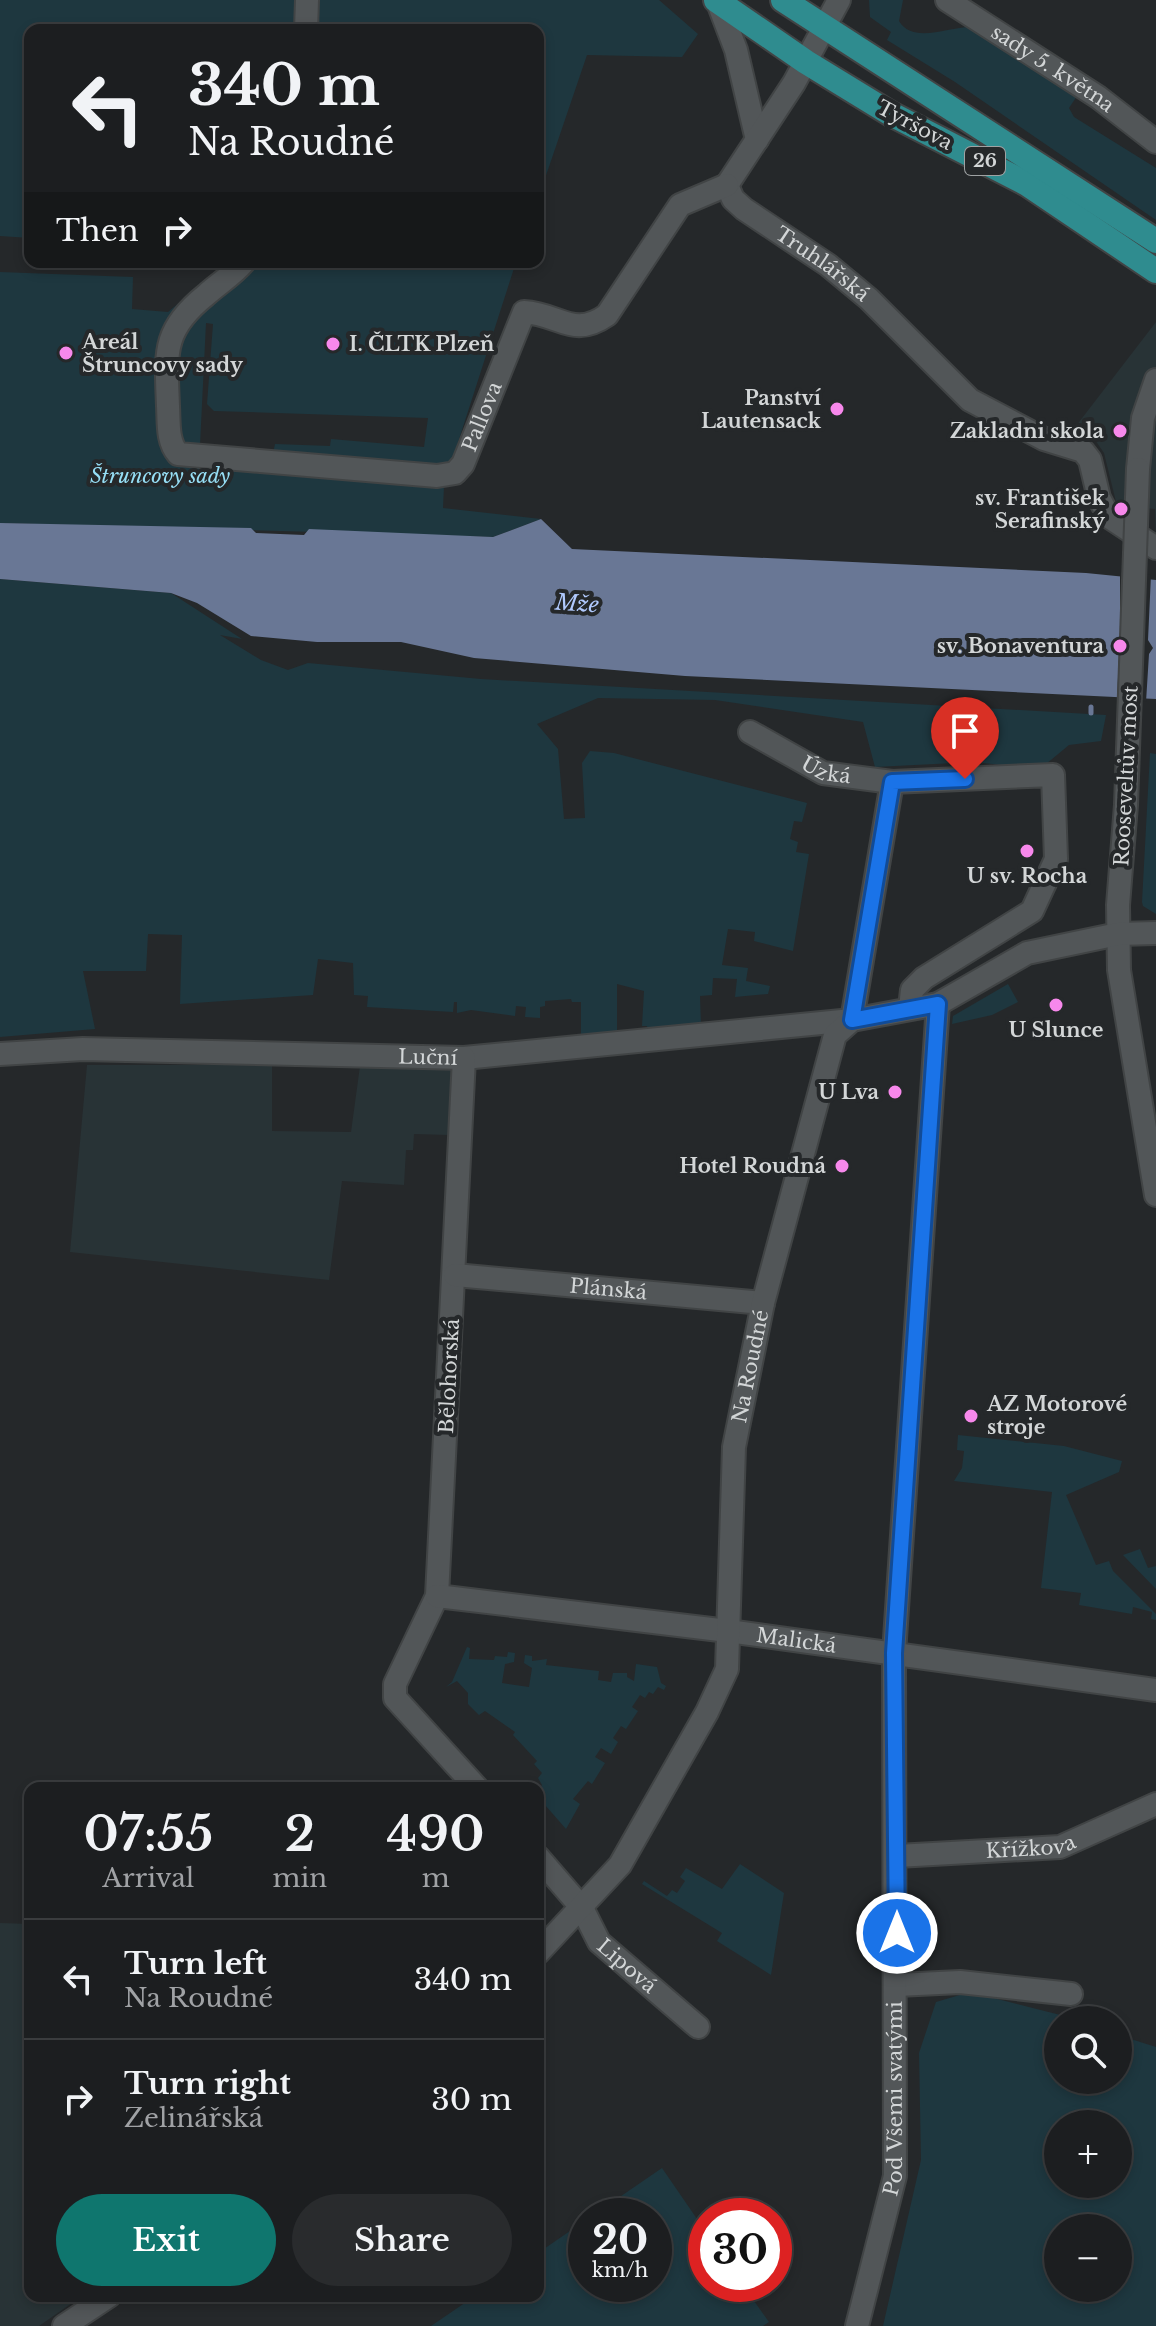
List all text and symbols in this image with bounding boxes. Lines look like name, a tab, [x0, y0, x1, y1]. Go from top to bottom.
street label: sady 5. května	[987, 20, 1120, 118]
text: 340 m	[188, 51, 380, 120]
icon: left	[56, 56, 160, 160]
street label: Tyršova	[873, 95, 958, 155]
text: Na Roudné	[188, 120, 394, 165]
road number: 26	[965, 147, 1005, 175]
icon: right	[155, 208, 199, 252]
text: Then	[56, 212, 139, 249]
street label: Truhlářská	[771, 221, 875, 307]
place label: Areál Štruncovy sady	[81, 330, 244, 377]
place label: I. ČLTK Plzeň	[349, 331, 495, 356]
marker: I. ČLTK Plzeň	[324, 335, 342, 353]
marker: Areál Štruncovy sady	[57, 344, 75, 362]
street label: Pallova	[457, 377, 507, 455]
place label: Panství Lautensack	[701, 386, 822, 433]
marker: Panství Lautensack	[828, 400, 846, 418]
place label: Zakladni skola	[950, 419, 1105, 443]
marker: Zakladni skola	[1111, 422, 1129, 440]
park label: Štruncovy sady	[90, 463, 231, 488]
place label: sv. František Serafinský	[975, 486, 1106, 533]
marker: sv. František Serafinský	[1112, 500, 1130, 518]
water label: Mže	[553, 588, 600, 618]
place label: sv. Bonaventura	[937, 634, 1105, 658]
marker: sv. Bonaventura	[1111, 637, 1129, 655]
street label: Rooseveltův most	[1109, 684, 1143, 867]
pin	[931, 697, 999, 779]
icon: arrive	[943, 709, 987, 753]
street label: Úzká	[797, 750, 853, 789]
marker: U sv. Rocha	[1018, 842, 1036, 860]
place label: U sv. Rocha	[967, 864, 1088, 888]
marker: U Slunce	[1047, 996, 1065, 1014]
place label: U Slunce	[1009, 1018, 1103, 1042]
street label: Luční	[398, 1044, 458, 1070]
place label: U Lva	[818, 1080, 880, 1104]
marker: U Lva	[886, 1083, 904, 1101]
place label: Hotel Roudná	[679, 1154, 827, 1178]
marker: Hotel Roudná	[833, 1157, 851, 1175]
street label: Plánská	[569, 1273, 649, 1304]
street label: Na Roudné	[727, 1308, 773, 1425]
street label: Bělohorská	[434, 1317, 464, 1434]
place label: AZ Motorové stroje	[986, 1392, 1127, 1439]
marker: AZ Motorové stroje	[962, 1407, 980, 1425]
street label: Malická	[755, 1623, 839, 1658]
text: 07:55	[83, 1804, 213, 1864]
text: 2	[285, 1804, 315, 1864]
text: 490	[387, 1804, 485, 1864]
street label: Křížkova	[985, 1829, 1080, 1863]
text: Arrival	[102, 1862, 194, 1894]
text: min	[273, 1862, 327, 1894]
text: m	[422, 1862, 450, 1894]
position arrow	[855, 1891, 939, 1975]
street label: Lipová	[592, 1934, 662, 1999]
text: Turn left	[124, 1945, 267, 1982]
icon: left	[56, 1957, 100, 2001]
text: 340 m	[414, 1961, 512, 1998]
text: Na Roudné	[124, 1982, 273, 2014]
street label: Pod Všemi svatými	[878, 2001, 908, 2199]
map controls	[1044, 2006, 1132, 2302]
button: search	[1044, 2006, 1132, 2094]
text: Turn right	[124, 2065, 291, 2102]
icon: right	[56, 2077, 100, 2121]
text: 30 m	[431, 2081, 512, 2118]
text: Zelinářská	[124, 2102, 263, 2134]
button: +	[1044, 2110, 1132, 2198]
button: Exit	[56, 2194, 276, 2286]
button: Share	[292, 2194, 512, 2286]
speed limit sign: 30	[688, 2198, 792, 2302]
button: −	[1044, 2214, 1132, 2302]
text: 20	[592, 2215, 648, 2265]
text: km/h	[592, 2258, 648, 2282]

